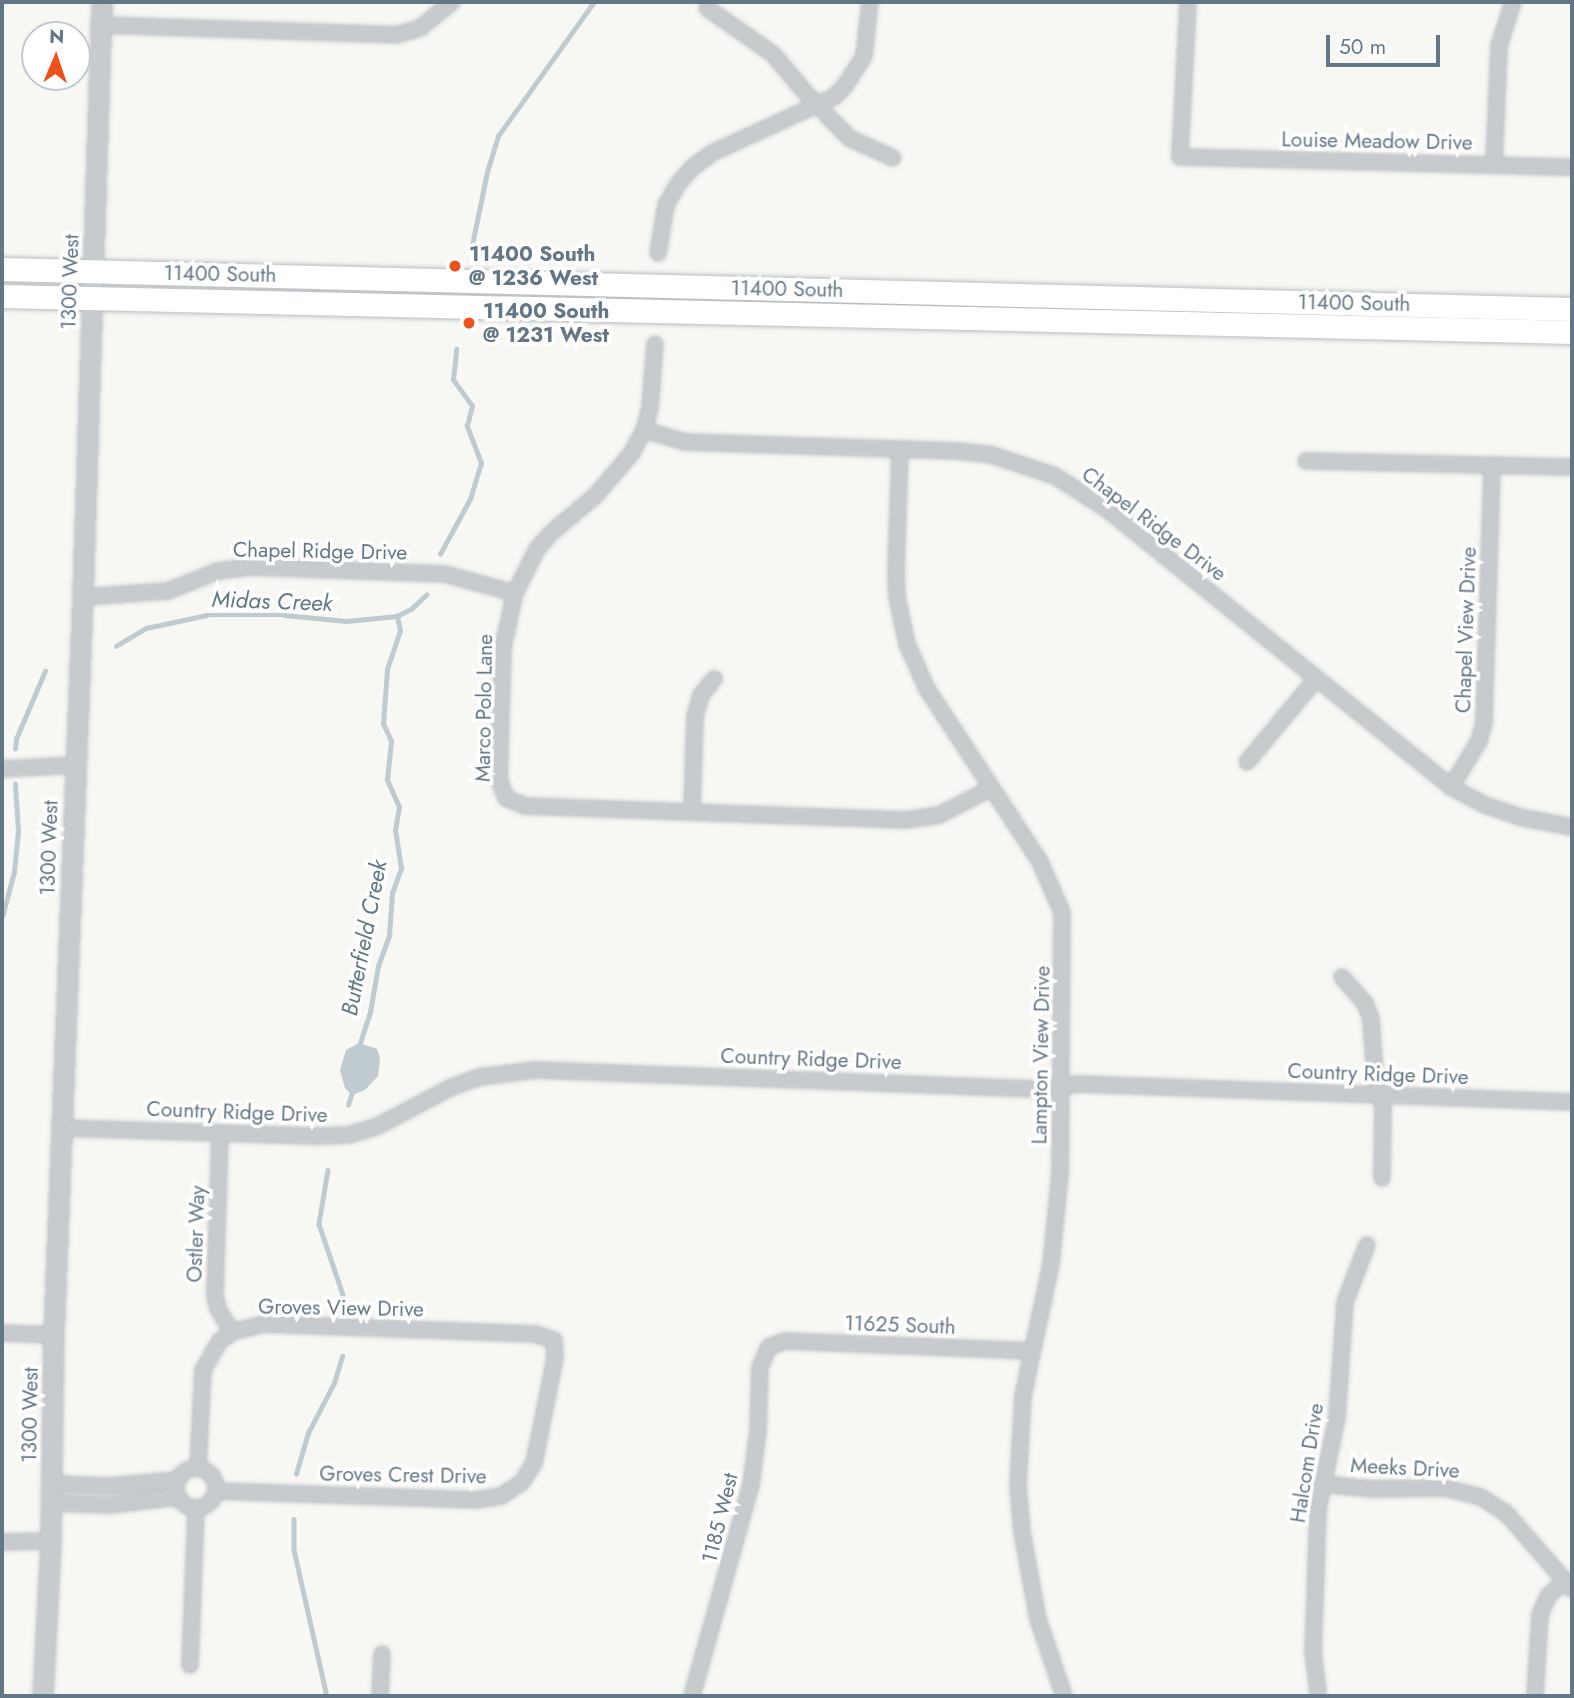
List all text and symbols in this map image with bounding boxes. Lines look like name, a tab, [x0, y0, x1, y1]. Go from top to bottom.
north arrow	[21, 21, 91, 91]
scale bar	[1329, 21, 1443, 65]
text: N	[49, 23, 65, 50]
text: 50 m	[1339, 32, 1386, 62]
street label: Louise Meadow Drive	[1281, 127, 1473, 155]
street label: 1300 West	[56, 234, 84, 330]
place label: 11400 South @ 1236 West	[469, 241, 598, 291]
marker: 11400 South @ 1236 West	[447, 258, 463, 274]
street label: 11400 South	[163, 260, 277, 288]
street label: 11400 South	[730, 275, 844, 303]
street label: 11400 South	[1297, 289, 1411, 317]
place label: 11400 South @ 1231 West	[483, 298, 609, 348]
marker: 11400 South @ 1231 West	[461, 315, 477, 331]
street label: Chapel Ridge Drive	[1077, 461, 1231, 587]
street label: Chapel Ridge Drive	[233, 537, 407, 565]
street label: Chapel View Drive	[1451, 546, 1481, 714]
water label: Midas Creek	[211, 585, 333, 617]
street label: Marco Polo Lane	[470, 634, 498, 782]
street label: 1300 West	[35, 800, 63, 896]
water label: Butterfield Creek	[335, 858, 393, 1018]
street label: Lampton View Drive	[1027, 965, 1055, 1145]
street label: Country Ridge Drive	[720, 1043, 902, 1075]
street label: Country Ridge Drive	[1287, 1058, 1469, 1090]
street label: Country Ridge Drive	[146, 1096, 328, 1128]
street label: Ostler Way	[182, 1185, 210, 1283]
street label: Groves View Drive	[258, 1294, 424, 1322]
street label: 11625 South	[844, 1310, 956, 1340]
street label: 1300 West	[17, 1367, 43, 1463]
street label: Halcom Drive	[1285, 1401, 1329, 1525]
street label: Meeks Drive	[1350, 1453, 1460, 1483]
street label: Groves Crest Drive	[319, 1461, 487, 1489]
street label: 1185 West	[697, 1470, 743, 1566]

